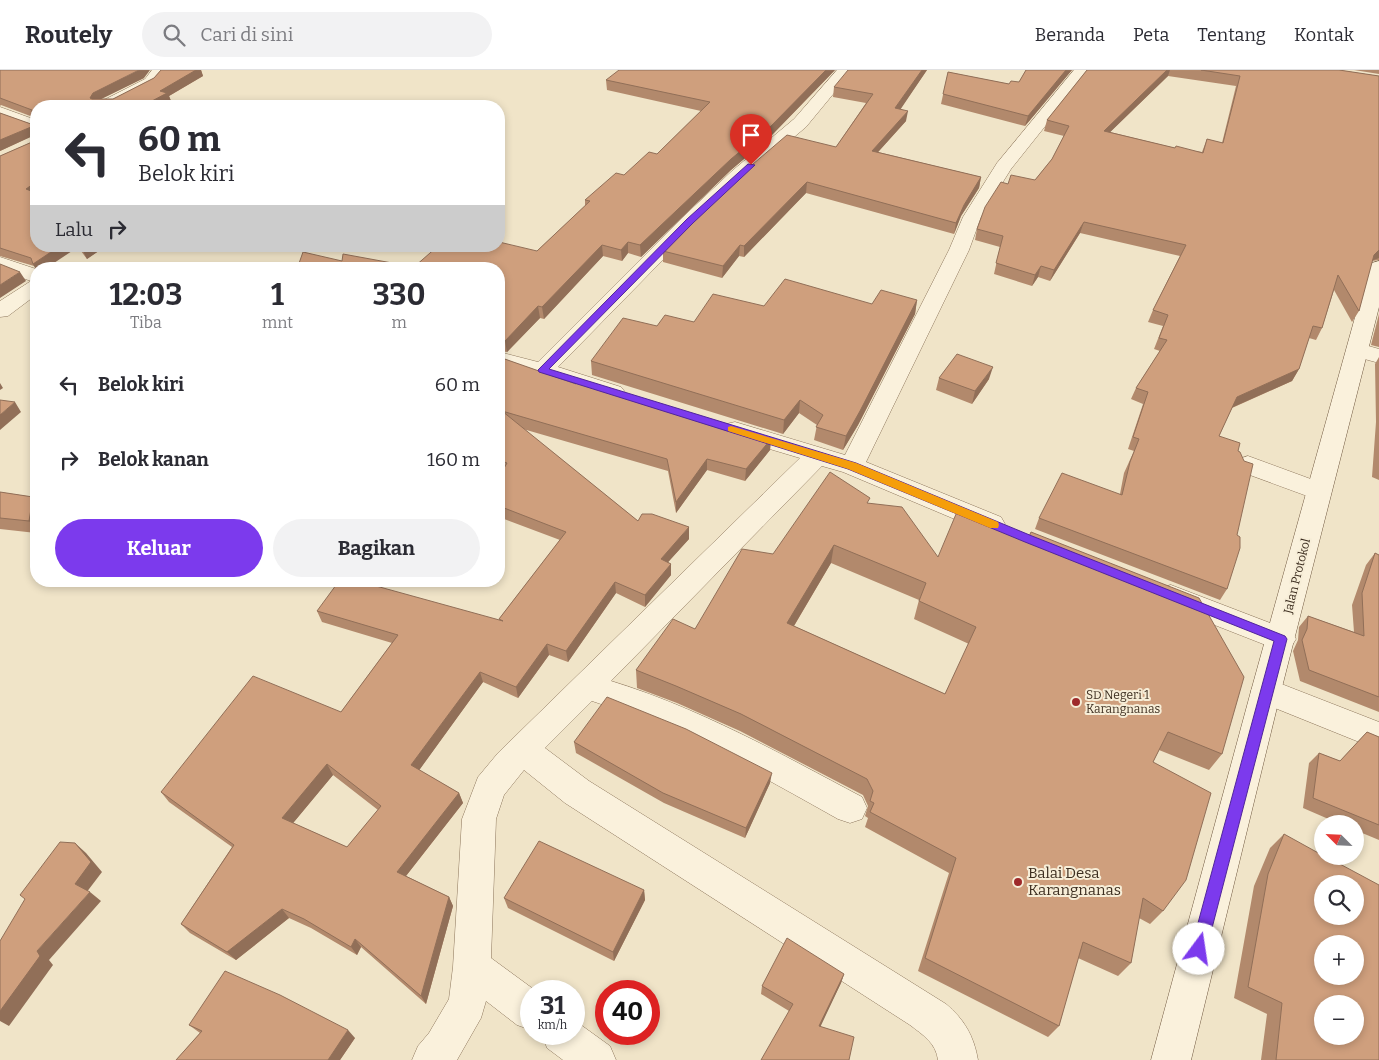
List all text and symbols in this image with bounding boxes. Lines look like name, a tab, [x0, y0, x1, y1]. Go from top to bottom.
search box	[142, 12, 492, 57]
text: Routely	[25, 21, 112, 49]
icon: search	[160, 21, 188, 49]
text: Cari di sini	[200, 23, 293, 46]
text: Beranda	[1035, 24, 1105, 46]
text: Peta	[1133, 24, 1169, 46]
text: Tentang	[1197, 24, 1266, 46]
text: Kontak	[1294, 24, 1354, 46]
pin	[730, 114, 772, 165]
text: 60 m	[138, 118, 221, 160]
icon: left	[55, 120, 120, 185]
icon: arrive	[737, 121, 765, 149]
text: Belok kiri	[138, 160, 234, 187]
icon: right	[103, 215, 131, 243]
text: Lalu	[55, 218, 93, 241]
text: 12:03	[109, 277, 183, 313]
text: 1	[271, 277, 284, 313]
text: 330	[372, 277, 426, 313]
text: Tiba	[130, 313, 162, 332]
text: mnt	[262, 313, 293, 332]
text: m	[391, 313, 407, 332]
icon: left	[55, 371, 83, 399]
text: Belok kiri	[98, 373, 184, 396]
text: 60 m	[435, 373, 480, 396]
icon: right	[55, 446, 83, 474]
text: Belok kanan	[98, 448, 209, 471]
text: 160 m	[427, 448, 480, 471]
button: Keluar	[55, 519, 263, 577]
button: Bagikan	[273, 519, 480, 577]
street label: Jalan Protokol	[1281, 536, 1313, 616]
place label: SD Negeri 1 Karangnanas	[1086, 688, 1161, 716]
marker: SD Negeri 1 Karangnanas	[1070, 696, 1082, 708]
north arrow	[1314, 815, 1364, 865]
map controls	[1314, 815, 1364, 1045]
place label: Balai Desa Karangnanas	[1028, 864, 1121, 899]
button: search	[1314, 875, 1364, 925]
marker: Balai Desa Karangnanas	[1012, 876, 1024, 888]
position arrow	[1172, 922, 1224, 974]
button: +	[1314, 935, 1364, 985]
speed limit sign: 40	[595, 980, 660, 1045]
text: 31	[540, 991, 565, 1021]
button: −	[1314, 995, 1364, 1045]
text: km/h	[538, 1018, 567, 1032]

